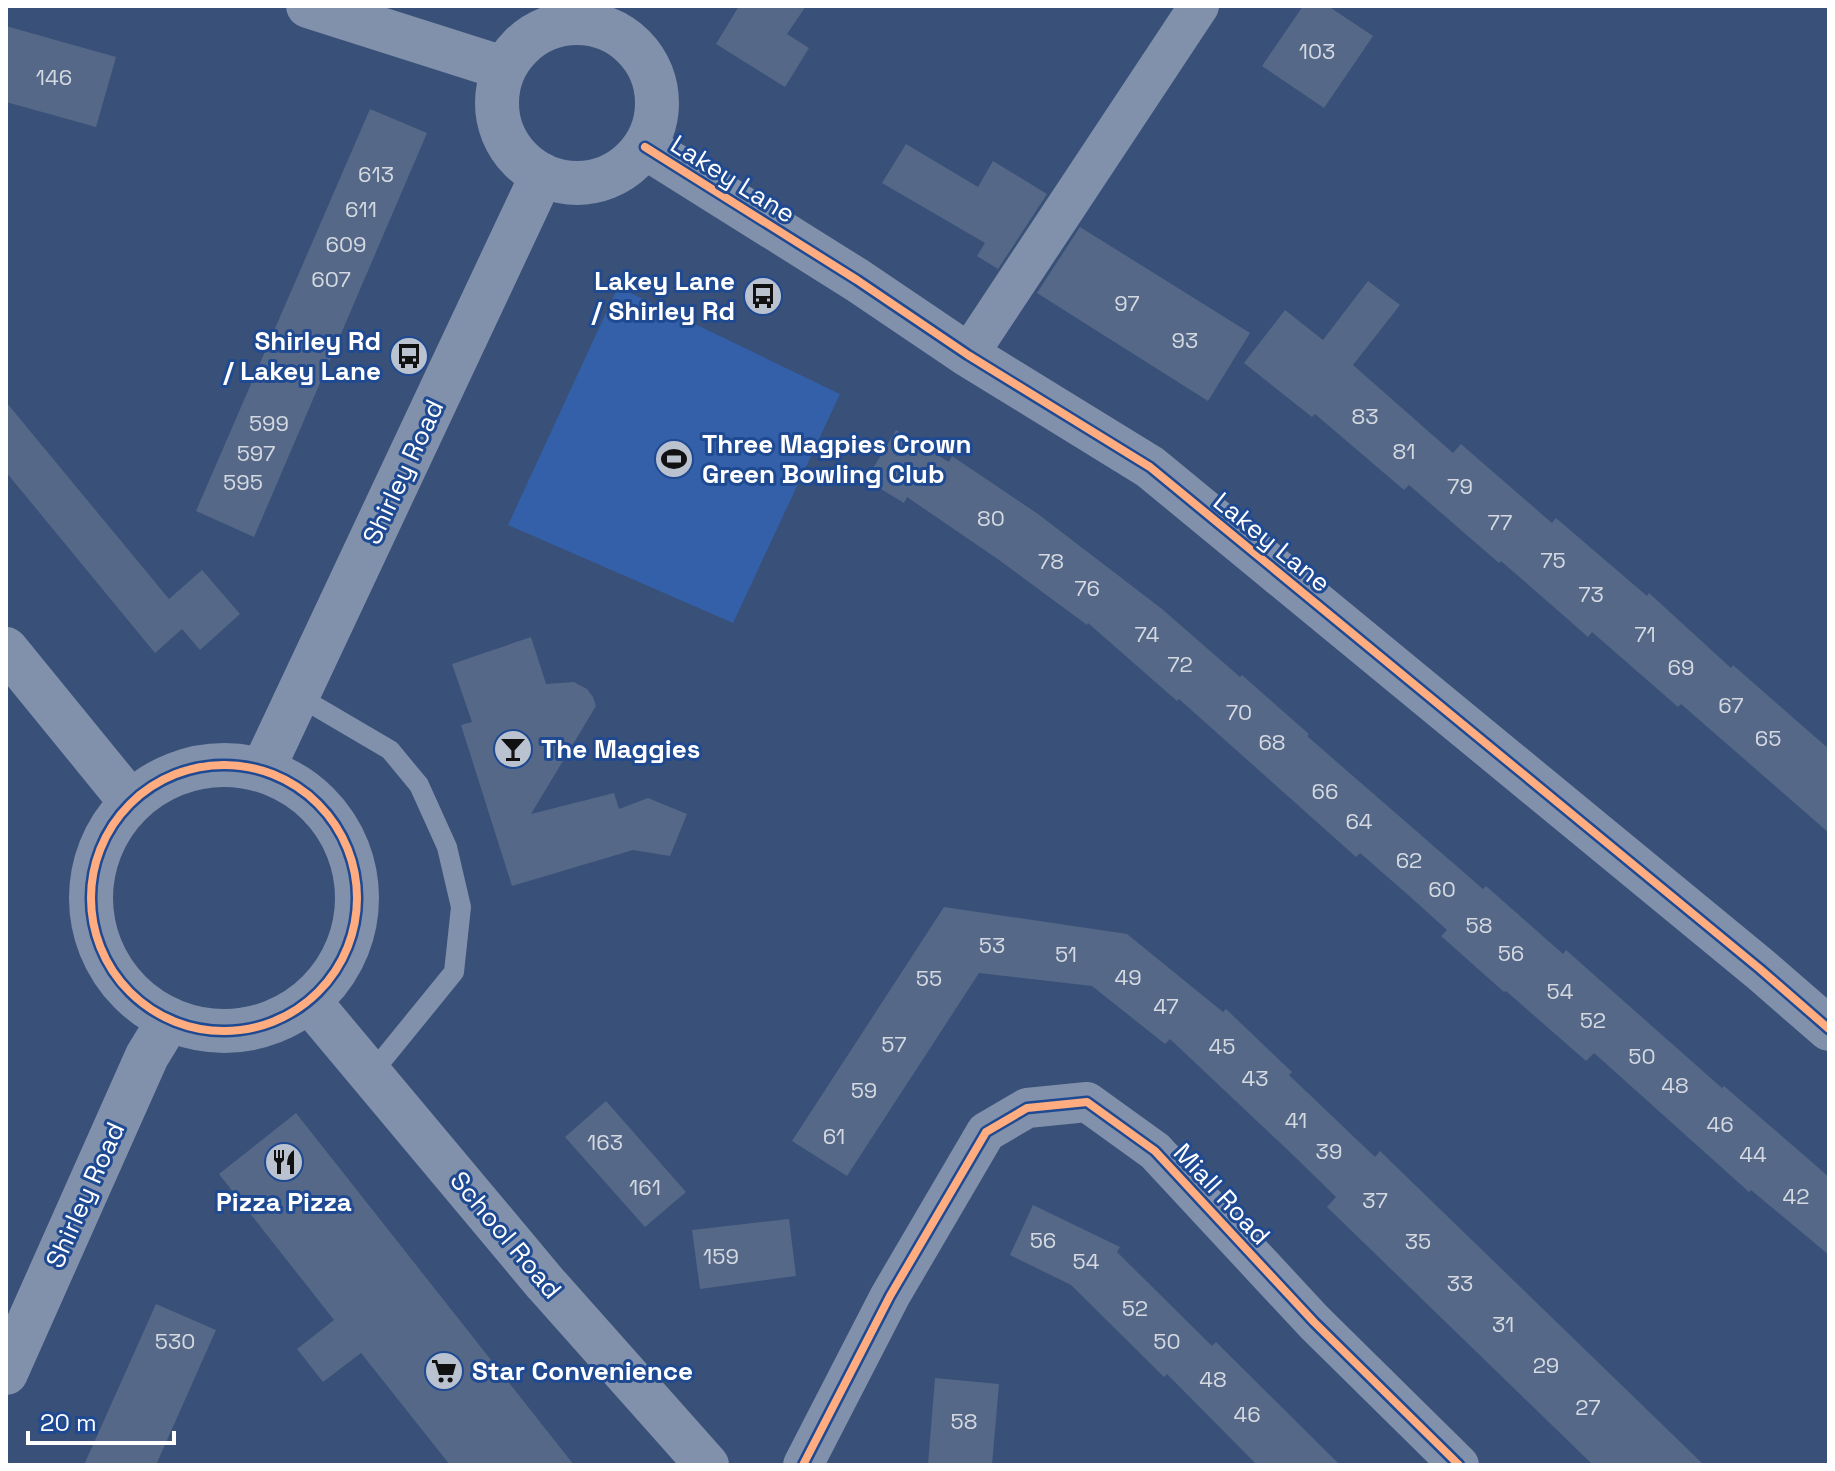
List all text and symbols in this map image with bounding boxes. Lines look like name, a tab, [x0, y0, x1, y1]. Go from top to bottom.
house number: 103	[1299, 37, 1335, 65]
house number: 146	[36, 63, 72, 91]
street label: Lakey Lane	[664, 127, 802, 231]
house number: 613	[358, 160, 394, 188]
house number: 611	[345, 195, 377, 223]
house number: 609	[325, 230, 367, 258]
place label: Lakey Lane / Shirley Rd	[591, 264, 735, 328]
house number: 607	[311, 265, 351, 293]
bus stop icon: Lakey Lane / Shirley Rd	[742, 275, 784, 317]
house number: 97	[1114, 289, 1140, 317]
place label: Shirley Rd / Lakey Lane	[223, 324, 381, 388]
house number: 93	[1172, 326, 1198, 354]
bus stop icon: Shirley Rd / Lakey Lane	[388, 335, 430, 377]
street label: Shirley Road	[355, 394, 451, 550]
house number: 83	[1352, 402, 1379, 430]
house number: 599	[249, 409, 289, 437]
place label: Three Magpies Crown Green Bowling Club	[702, 427, 972, 491]
house number: 81	[1393, 437, 1415, 465]
sports icon: Three Magpies Crown Green Bowling Club	[653, 438, 695, 480]
house number: 597	[237, 439, 275, 467]
house number: 595	[223, 468, 263, 496]
house number: 79	[1447, 472, 1473, 500]
street label: Lakey Lane	[1207, 484, 1337, 600]
house number: 80	[977, 504, 1005, 532]
house number: 77	[1488, 508, 1512, 536]
house number: 75	[1540, 546, 1566, 574]
house number: 78	[1038, 547, 1064, 575]
house number: 76	[1074, 574, 1100, 602]
house number: 73	[1578, 580, 1604, 608]
house number: 74	[1135, 620, 1160, 648]
house number: 71	[1634, 620, 1656, 648]
house number: 72	[1167, 650, 1193, 678]
house number: 69	[1668, 653, 1694, 681]
house number: 67	[1718, 691, 1744, 719]
house number: 70	[1226, 698, 1252, 726]
house number: 65	[1755, 724, 1781, 752]
bar icon: The Maggies	[492, 728, 534, 770]
house number: 68	[1258, 728, 1286, 756]
place label: The Maggies	[541, 732, 700, 766]
house number: 66	[1312, 777, 1338, 805]
house number: 64	[1345, 807, 1373, 835]
house number: 62	[1396, 846, 1422, 874]
house number: 60	[1428, 875, 1456, 903]
house number: 58	[1466, 911, 1492, 939]
house number: 53	[979, 931, 1005, 959]
house number: 56	[1498, 939, 1524, 967]
house number: 51	[1055, 940, 1077, 968]
house number: 49	[1114, 963, 1142, 991]
house number: 55	[916, 964, 942, 992]
house number: 54	[1547, 977, 1574, 1005]
house number: 47	[1153, 992, 1179, 1020]
house number: 52	[1580, 1006, 1606, 1034]
house number: 57	[881, 1030, 907, 1058]
house number: 45	[1209, 1032, 1235, 1060]
house number: 50	[1628, 1042, 1656, 1070]
house number: 43	[1241, 1064, 1269, 1092]
house number: 48	[1661, 1071, 1689, 1099]
house number: 59	[851, 1076, 877, 1104]
house number: 41	[1285, 1106, 1307, 1134]
house number: 46	[1706, 1110, 1734, 1138]
street label: Shirley Road	[38, 1117, 132, 1273]
house number: 61	[823, 1122, 845, 1150]
house number: 163	[587, 1128, 623, 1156]
street label: Miall Road	[1166, 1136, 1278, 1252]
house number: 39	[1316, 1137, 1342, 1165]
house number: 44	[1739, 1140, 1767, 1168]
restaurant icon: Pizza Pizza	[263, 1141, 305, 1183]
street label: School Road	[443, 1164, 569, 1306]
house number: 161	[629, 1173, 661, 1201]
house number: 42	[1782, 1182, 1810, 1210]
place label: Pizza Pizza	[216, 1185, 352, 1219]
house number: 37	[1362, 1186, 1388, 1214]
house number: 56	[1030, 1226, 1056, 1254]
house number: 35	[1405, 1227, 1431, 1255]
house number: 159	[703, 1242, 739, 1270]
house number: 54	[1073, 1247, 1100, 1275]
house number: 33	[1447, 1269, 1473, 1297]
house number: 52	[1122, 1294, 1148, 1322]
house number: 31	[1492, 1310, 1514, 1338]
house number: 530	[155, 1327, 195, 1355]
house number: 50	[1153, 1327, 1181, 1355]
supermarket icon: Star Convenience	[423, 1350, 465, 1392]
house number: 29	[1533, 1351, 1559, 1379]
place label: Star Convenience	[472, 1354, 693, 1388]
house number: 48	[1199, 1365, 1227, 1393]
house number: 27	[1575, 1393, 1601, 1421]
scale bar	[28, 1395, 174, 1445]
house number: 46	[1233, 1400, 1261, 1428]
text: 20 m	[40, 1407, 97, 1438]
house number: 58	[951, 1407, 977, 1435]

